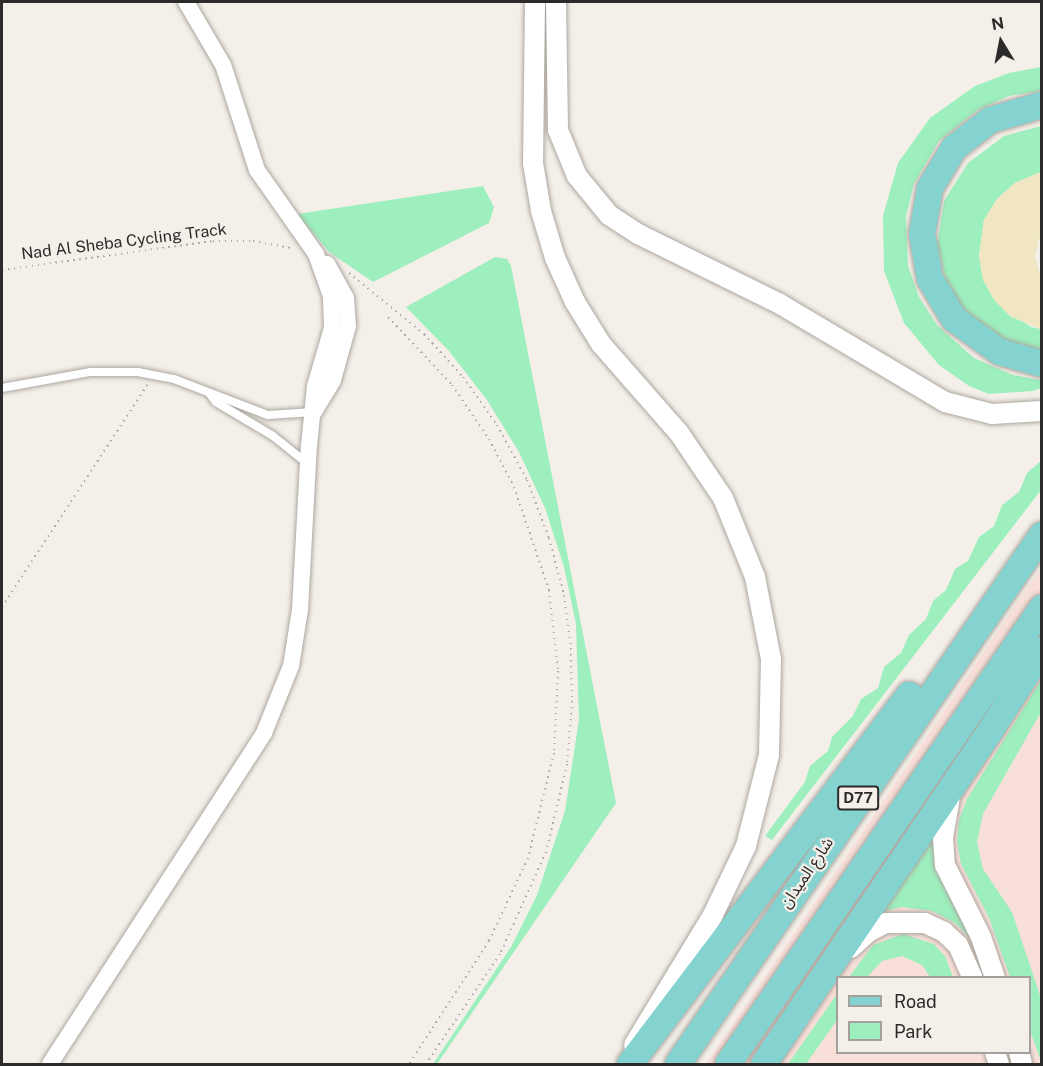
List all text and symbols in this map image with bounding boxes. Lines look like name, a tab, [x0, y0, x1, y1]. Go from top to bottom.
north arrow	[971, 12, 1031, 72]
text: N	[990, 13, 1006, 34]
street label: Nad Al Sheba Cycling Track	[20, 220, 228, 264]
road number: D77	[837, 786, 879, 810]
street label: شارع الميدان	[776, 834, 838, 912]
legend	[836, 976, 1031, 1054]
text: Road	[894, 991, 937, 1012]
text: Park	[894, 1021, 932, 1042]

